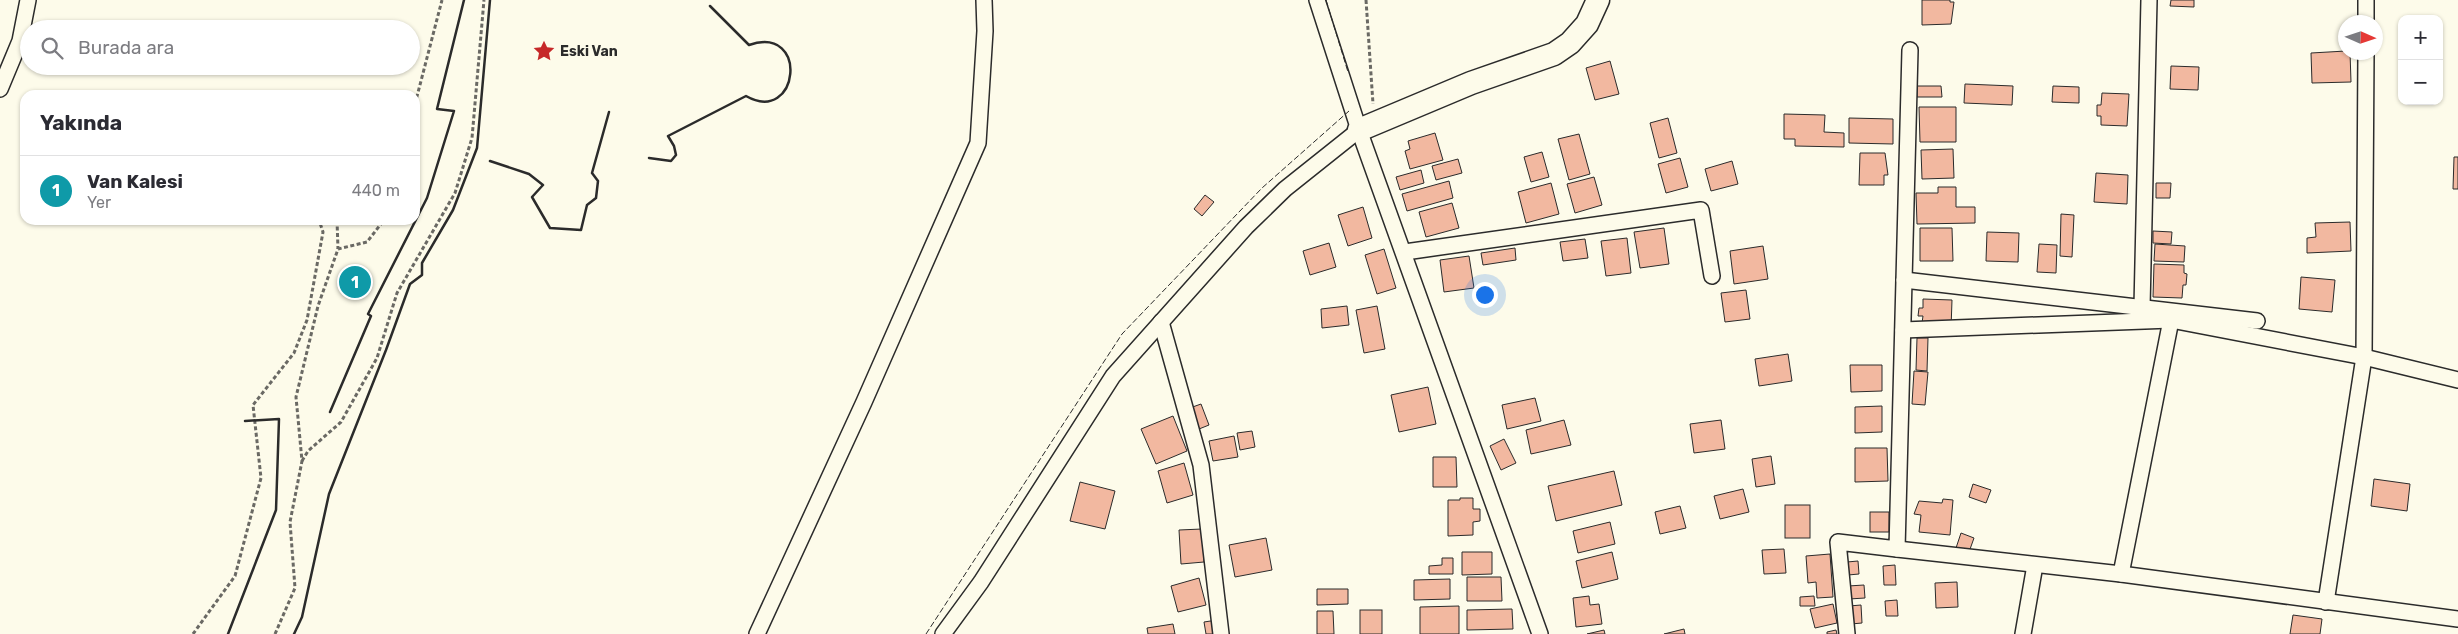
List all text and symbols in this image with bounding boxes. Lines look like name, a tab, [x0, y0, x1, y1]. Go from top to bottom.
north arrow	[2338, 15, 2383, 60]
map controls	[2398, 15, 2443, 105]
button: +	[2398, 15, 2443, 60]
search box	[20, 20, 420, 75]
icon: search	[38, 34, 66, 62]
text: Burada ara	[78, 36, 174, 59]
place icon: Eski Van	[531, 38, 557, 64]
place label: Eski Van	[560, 43, 618, 60]
button: −	[2398, 60, 2443, 105]
text: Yakında	[40, 110, 122, 135]
text: Van Kalesi	[87, 170, 183, 193]
text: 1	[52, 181, 60, 200]
text: 440 m	[352, 181, 400, 200]
text: Yer	[87, 193, 111, 212]
pin: 1	[339, 263, 371, 301]
your location	[1472, 282, 1498, 308]

